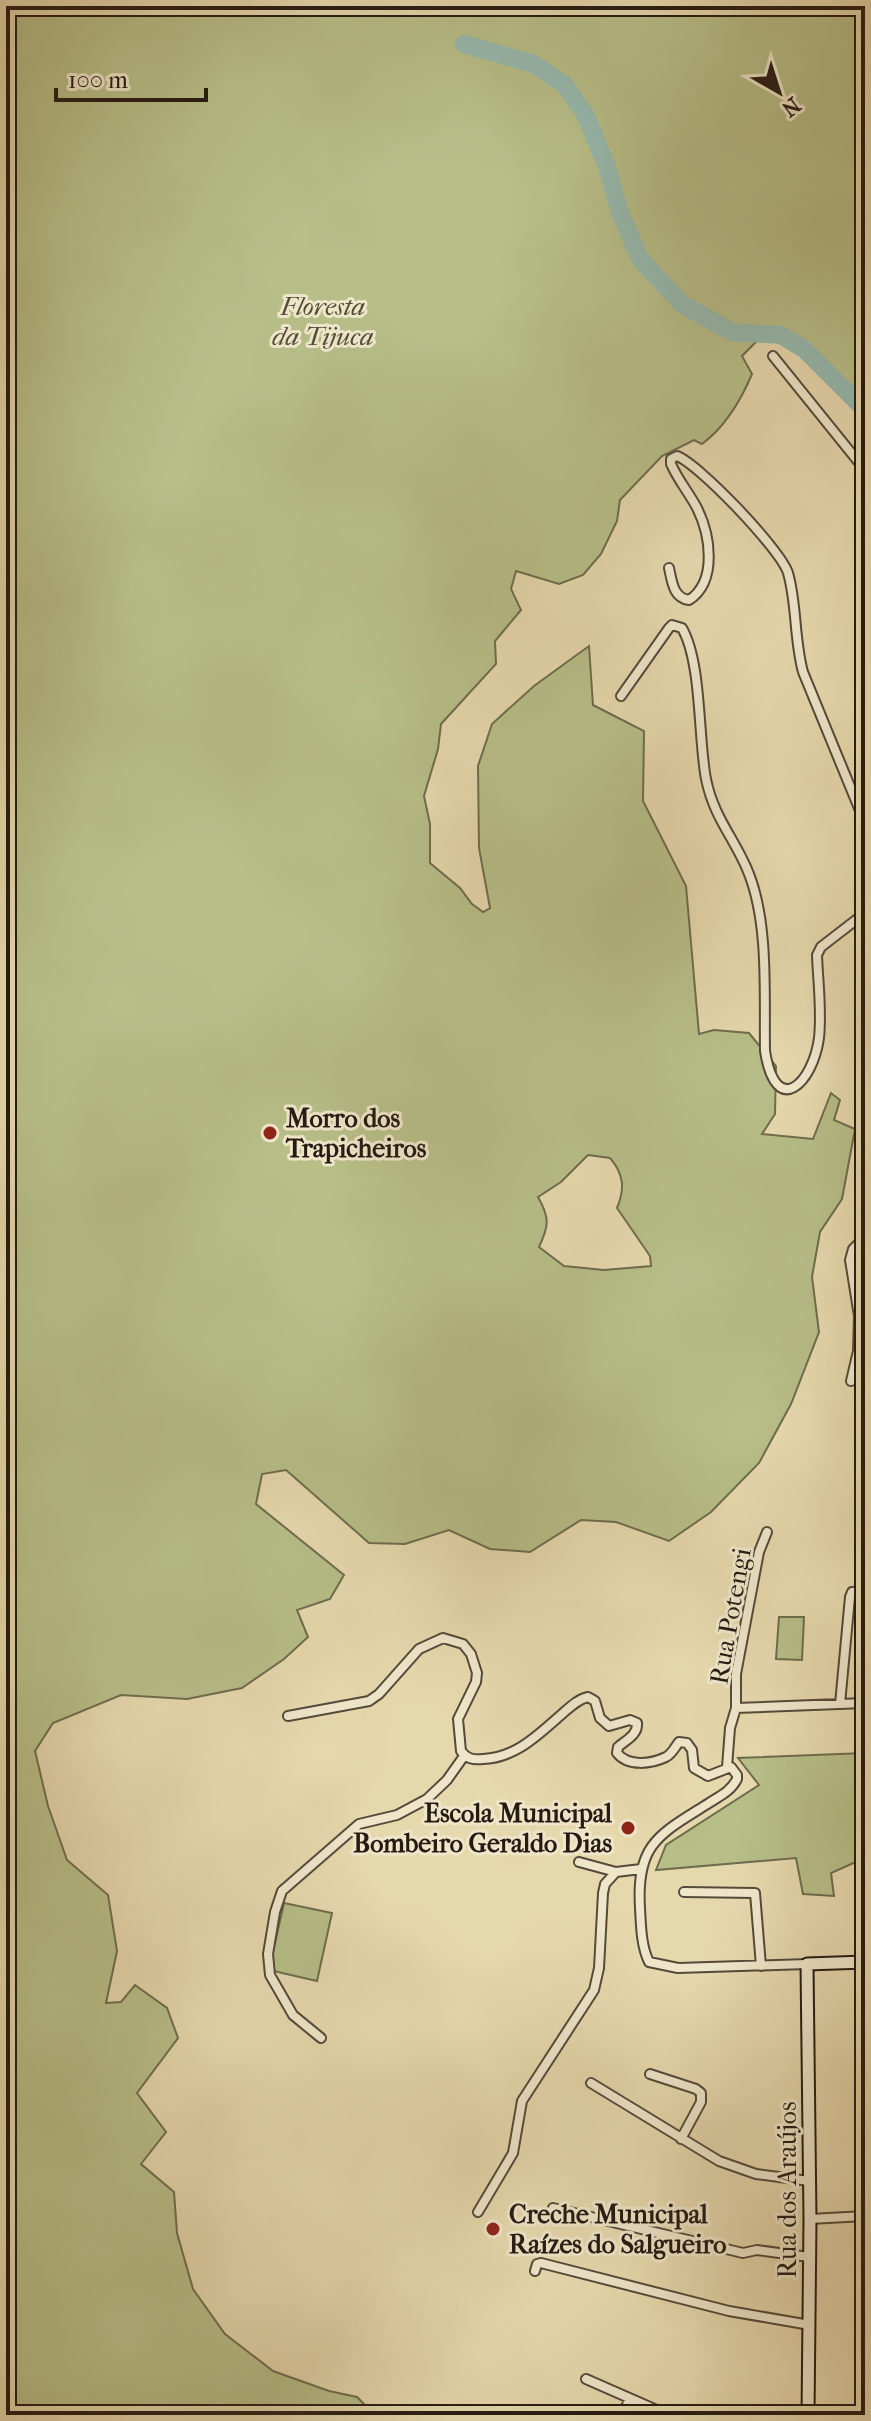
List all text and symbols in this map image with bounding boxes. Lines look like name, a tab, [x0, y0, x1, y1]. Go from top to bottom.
scale bar	[56, 52, 206, 102]
north arrow	[739, 52, 819, 132]
text: 100 m	[68, 66, 128, 94]
text: N	[776, 91, 806, 122]
park label: Floresta da Tijuca	[272, 291, 374, 352]
place label: Morro dos Trapicheiros	[285, 1103, 427, 1164]
marker: Morro dos Trapicheiros	[261, 1124, 279, 1142]
street label: Rua Potengi	[703, 1545, 758, 1687]
place label: Escola Municipal Bombeiro Geraldo Dias	[353, 1798, 613, 1859]
marker: Escola Municipal Bombeiro Geraldo Dias	[619, 1819, 637, 1837]
street label: Rua dos Araújos	[772, 2101, 803, 2279]
place label: Creche Municipal Raízes do Salgueiro	[509, 2199, 727, 2260]
marker: Creche Municipal Raízes do Salgueiro	[484, 2220, 502, 2238]

